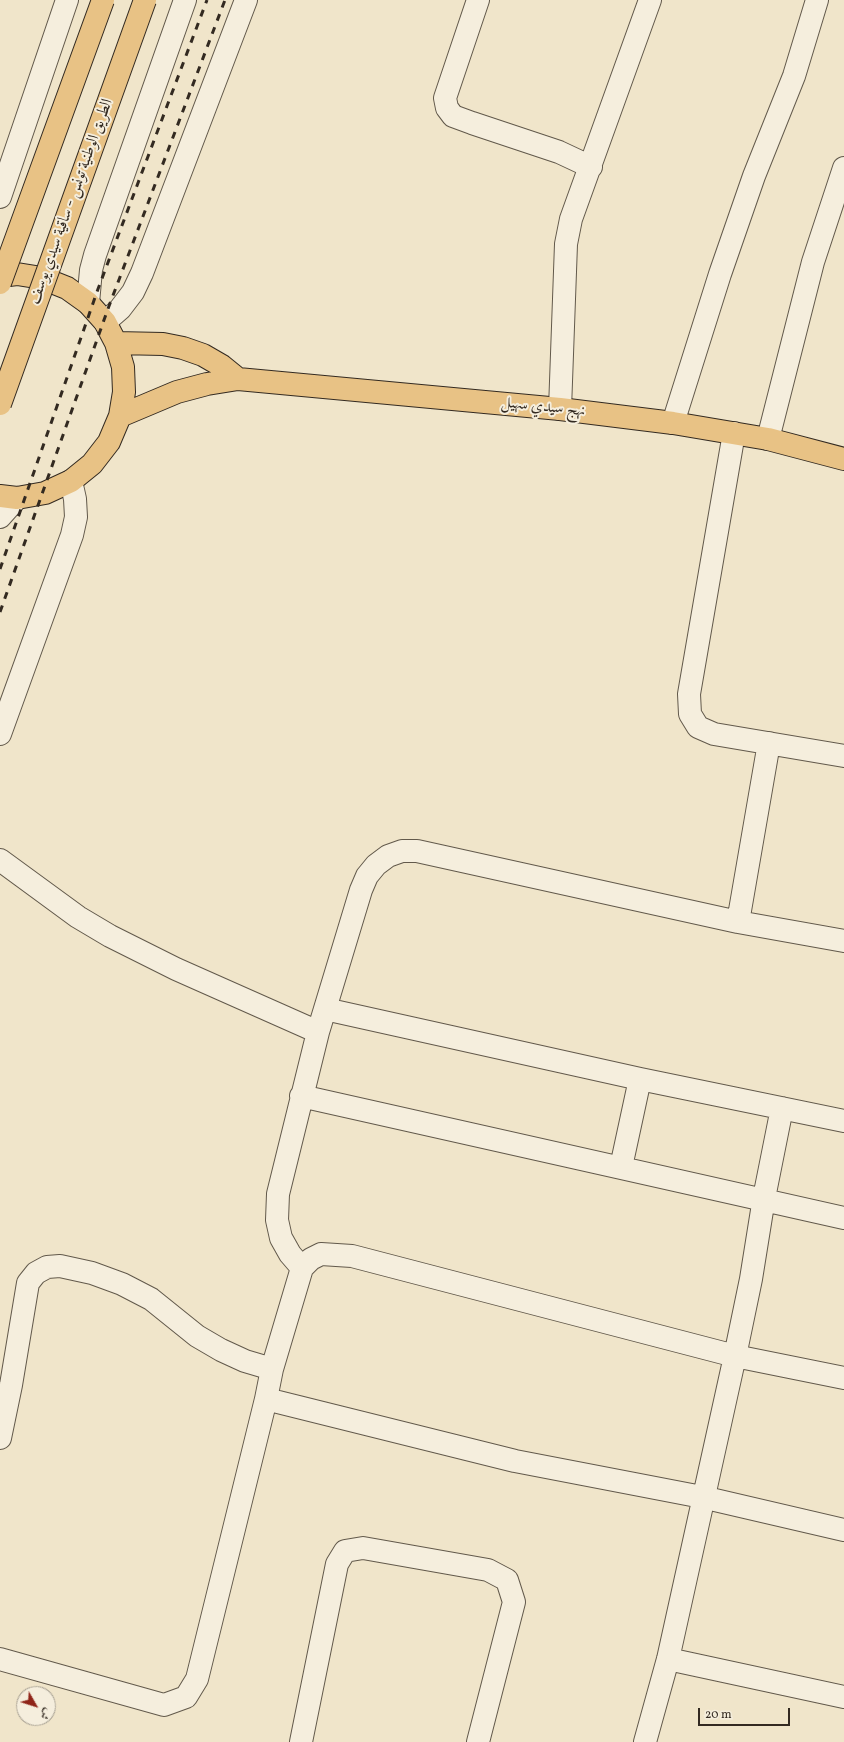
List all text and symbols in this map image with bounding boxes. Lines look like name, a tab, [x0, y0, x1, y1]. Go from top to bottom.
street label: الطريق الوطنية تونس - ساقية سيدي يوسف	[26, 97, 118, 307]
street label: نهج سيدي سهيل	[500, 394, 586, 422]
north arrow	[16, 1686, 56, 1726]
scale bar	[700, 1700, 792, 1726]
text: ش	[36, 1704, 54, 1722]
text: 20 m	[705, 1707, 732, 1723]

